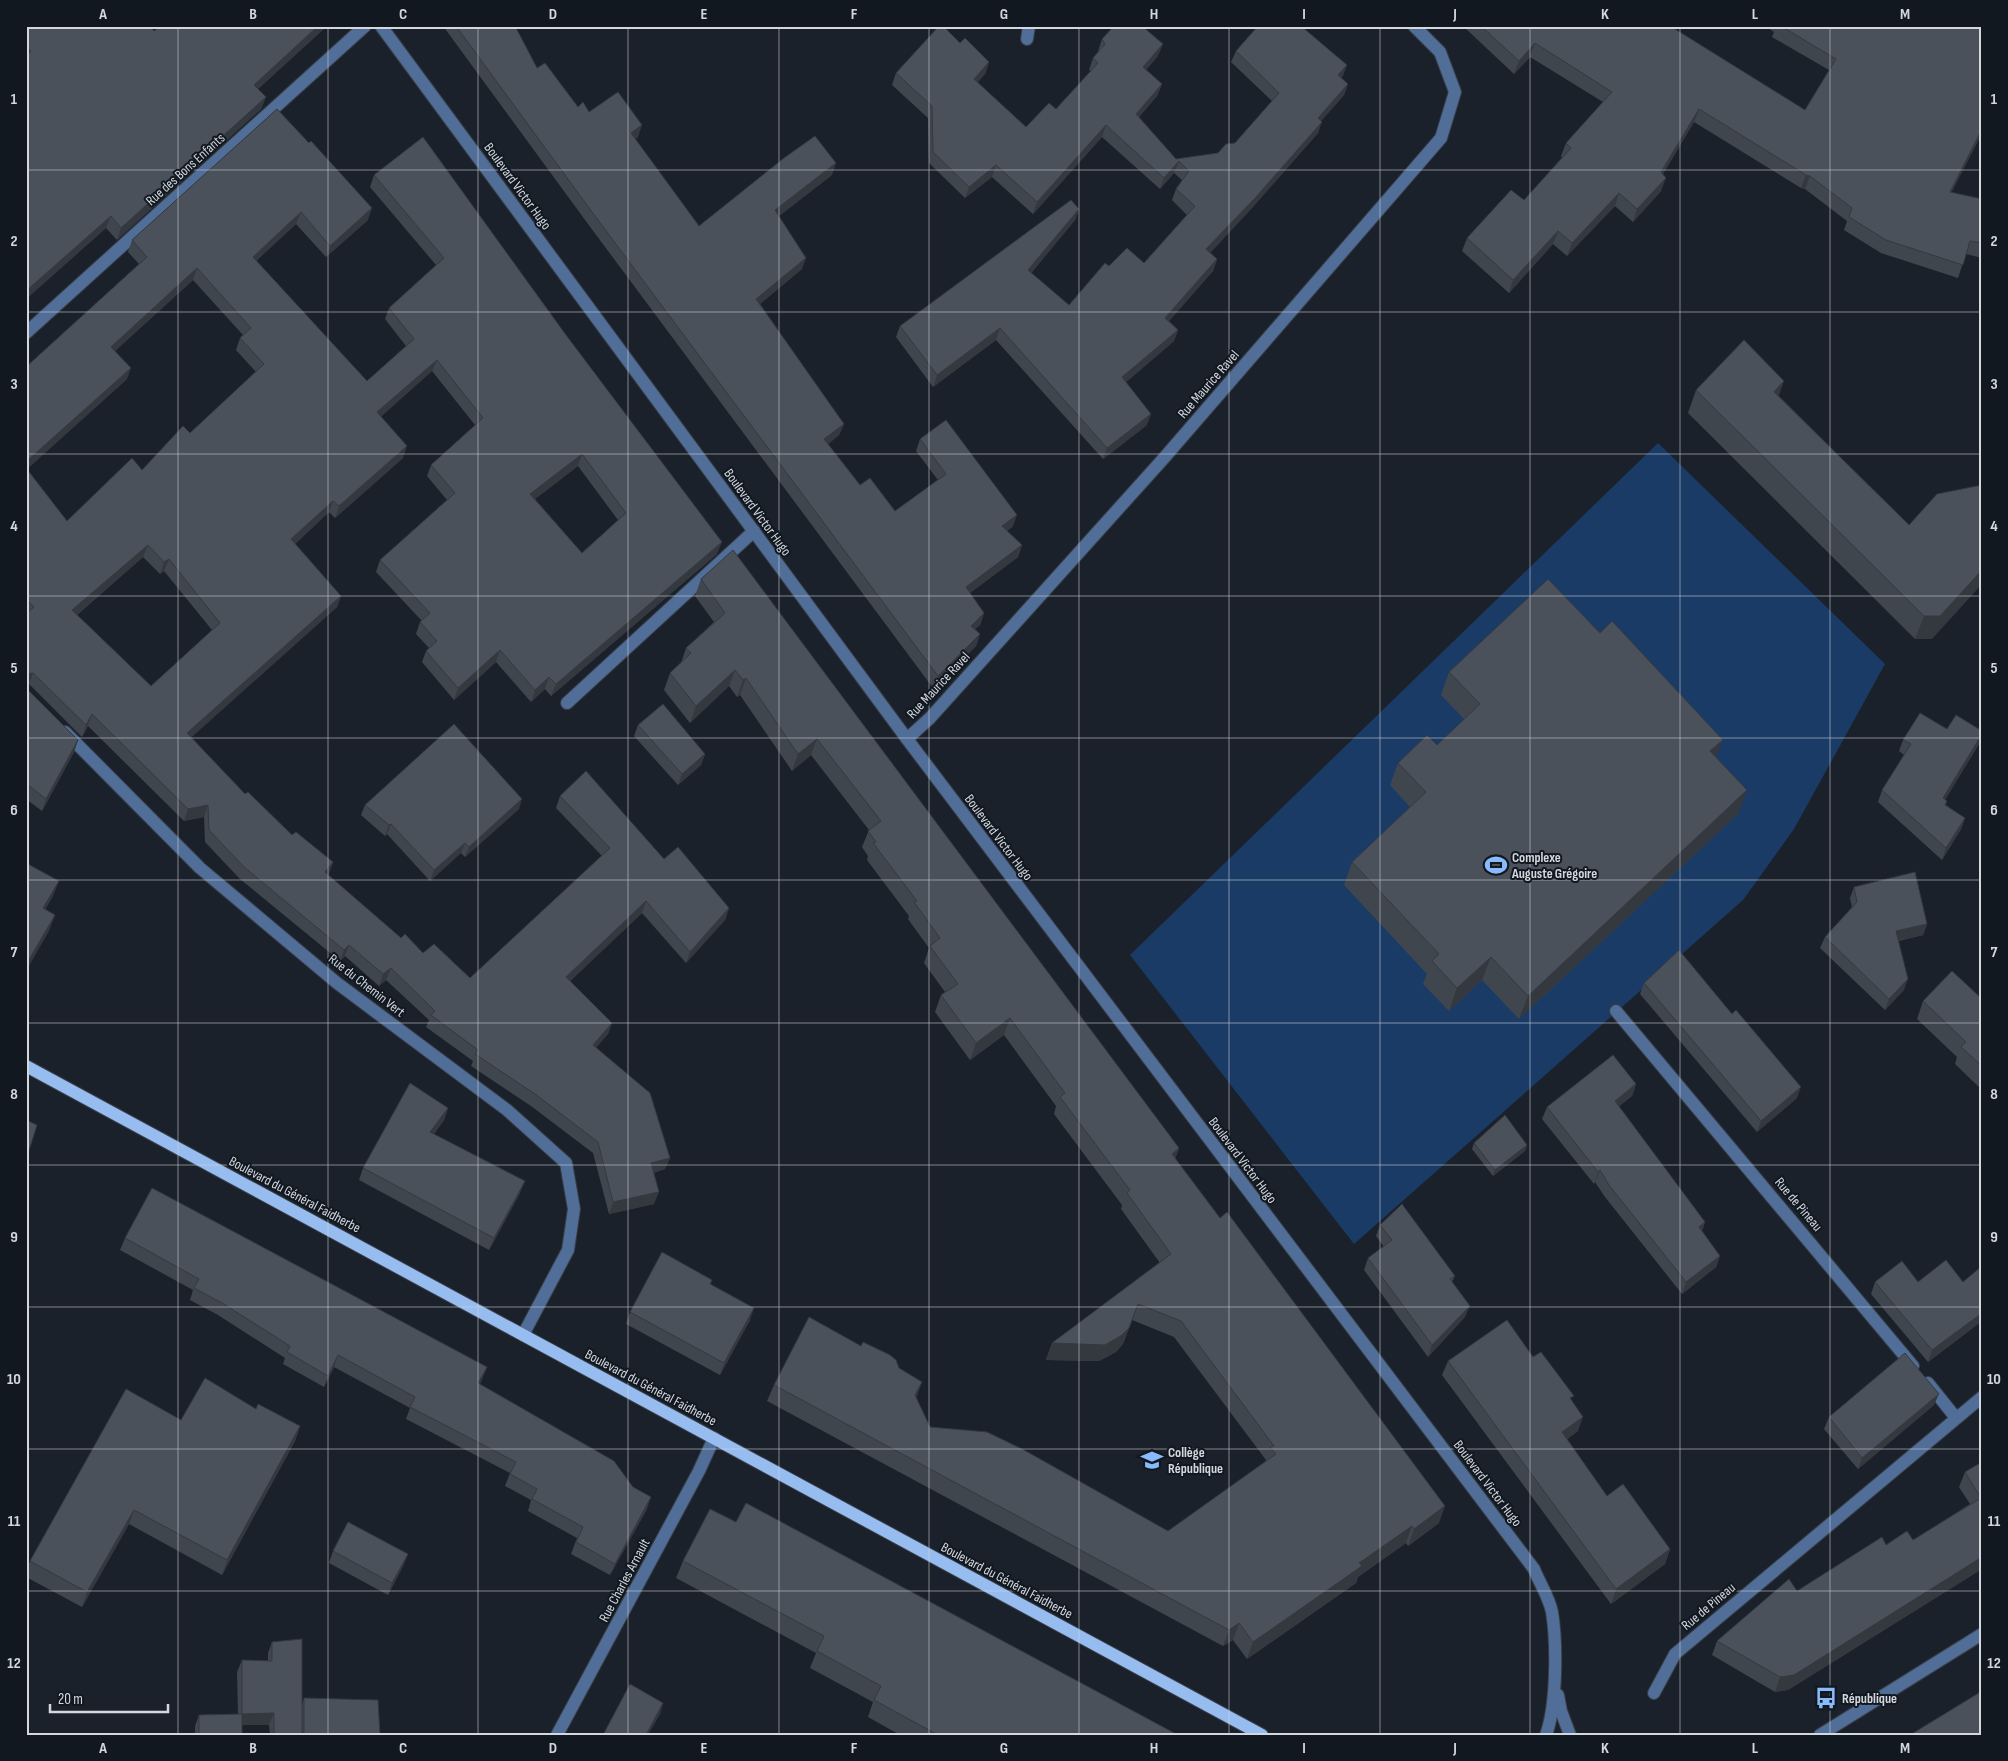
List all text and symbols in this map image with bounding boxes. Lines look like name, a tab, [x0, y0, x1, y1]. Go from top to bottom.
text: A	[98, 5, 107, 24]
text: B	[249, 5, 257, 24]
text: C	[399, 5, 407, 24]
text: D	[549, 5, 557, 24]
text: E	[701, 5, 708, 24]
text: F	[851, 5, 858, 24]
text: G	[1000, 5, 1008, 24]
text: H	[1150, 5, 1158, 24]
text: I	[1302, 5, 1306, 24]
text: J	[1452, 5, 1457, 24]
text: K	[1601, 5, 1609, 24]
text: L	[1752, 5, 1759, 24]
text: M	[1900, 5, 1910, 24]
text: 1	[11, 90, 18, 109]
text: 1	[1991, 90, 1998, 109]
street label: Rue des Bons Enfants	[142, 129, 228, 209]
street label: Boulevard Victor Hugo	[480, 139, 555, 233]
text: 2	[10, 232, 18, 251]
text: 2	[1990, 232, 1998, 251]
street label: Rue Maurice Ravel	[1174, 347, 1243, 422]
text: 3	[10, 375, 18, 394]
text: 3	[1990, 375, 1998, 394]
street label: Boulevard Victor Hugo	[720, 465, 795, 559]
text: 4	[10, 517, 18, 536]
text: 4	[1990, 517, 1998, 536]
street label: Rue Maurice Ravel	[903, 649, 974, 722]
text: 5	[10, 659, 18, 678]
text: 5	[1990, 659, 1998, 678]
street label: Boulevard Victor Hugo	[961, 791, 1037, 884]
text: 6	[10, 801, 18, 820]
text: 6	[1990, 801, 1998, 820]
place label: Complexe Auguste Grégoire	[1511, 849, 1597, 882]
sports icon: Complexe Auguste Grégoire	[1483, 852, 1509, 878]
text: 7	[11, 943, 18, 962]
text: 7	[1991, 943, 1998, 962]
street label: Rue du Chemin Vert	[325, 950, 408, 1020]
text: 8	[10, 1085, 18, 1104]
text: 8	[1990, 1085, 1998, 1104]
street label: Boulevard Victor Hugo	[1205, 1114, 1281, 1207]
street label: Boulevard du Général Faidherbe	[226, 1153, 363, 1236]
street label: Rue de Pineau	[1771, 1174, 1826, 1235]
text: 9	[10, 1228, 18, 1247]
text: 9	[1990, 1228, 1998, 1247]
street label: Boulevard du Général Faidherbe	[582, 1346, 719, 1429]
text: 10	[7, 1370, 21, 1389]
text: 10	[1987, 1370, 2001, 1389]
street label: Boulevard Victor Hugo	[1450, 1437, 1526, 1530]
place label: Collège République	[1168, 1444, 1223, 1477]
school or university icon: Collège République	[1139, 1447, 1165, 1473]
text: 11	[8, 1512, 21, 1531]
text: 11	[1988, 1512, 2001, 1531]
street label: Rue Charles Arnault	[595, 1536, 654, 1625]
street label: Boulevard du Général Faidherbe	[938, 1539, 1075, 1622]
street label: Rue de Pineau	[1678, 1579, 1739, 1634]
text: 12	[7, 1654, 21, 1673]
text: 12	[1987, 1654, 2001, 1673]
scale bar	[50, 1681, 168, 1713]
bus stop icon: République	[1813, 1685, 1839, 1711]
text: 20 m	[58, 1690, 83, 1709]
place label: République	[1842, 1690, 1897, 1707]
text: A	[98, 1739, 107, 1758]
text: B	[249, 1739, 257, 1758]
text: C	[399, 1739, 407, 1758]
text: D	[549, 1739, 557, 1758]
text: E	[701, 1739, 708, 1758]
text: F	[851, 1739, 858, 1758]
text: G	[1000, 1739, 1008, 1758]
text: H	[1150, 1739, 1158, 1758]
text: I	[1302, 1739, 1306, 1758]
text: J	[1452, 1739, 1457, 1758]
text: K	[1601, 1739, 1609, 1758]
text: L	[1752, 1739, 1759, 1758]
text: M	[1900, 1739, 1910, 1758]

